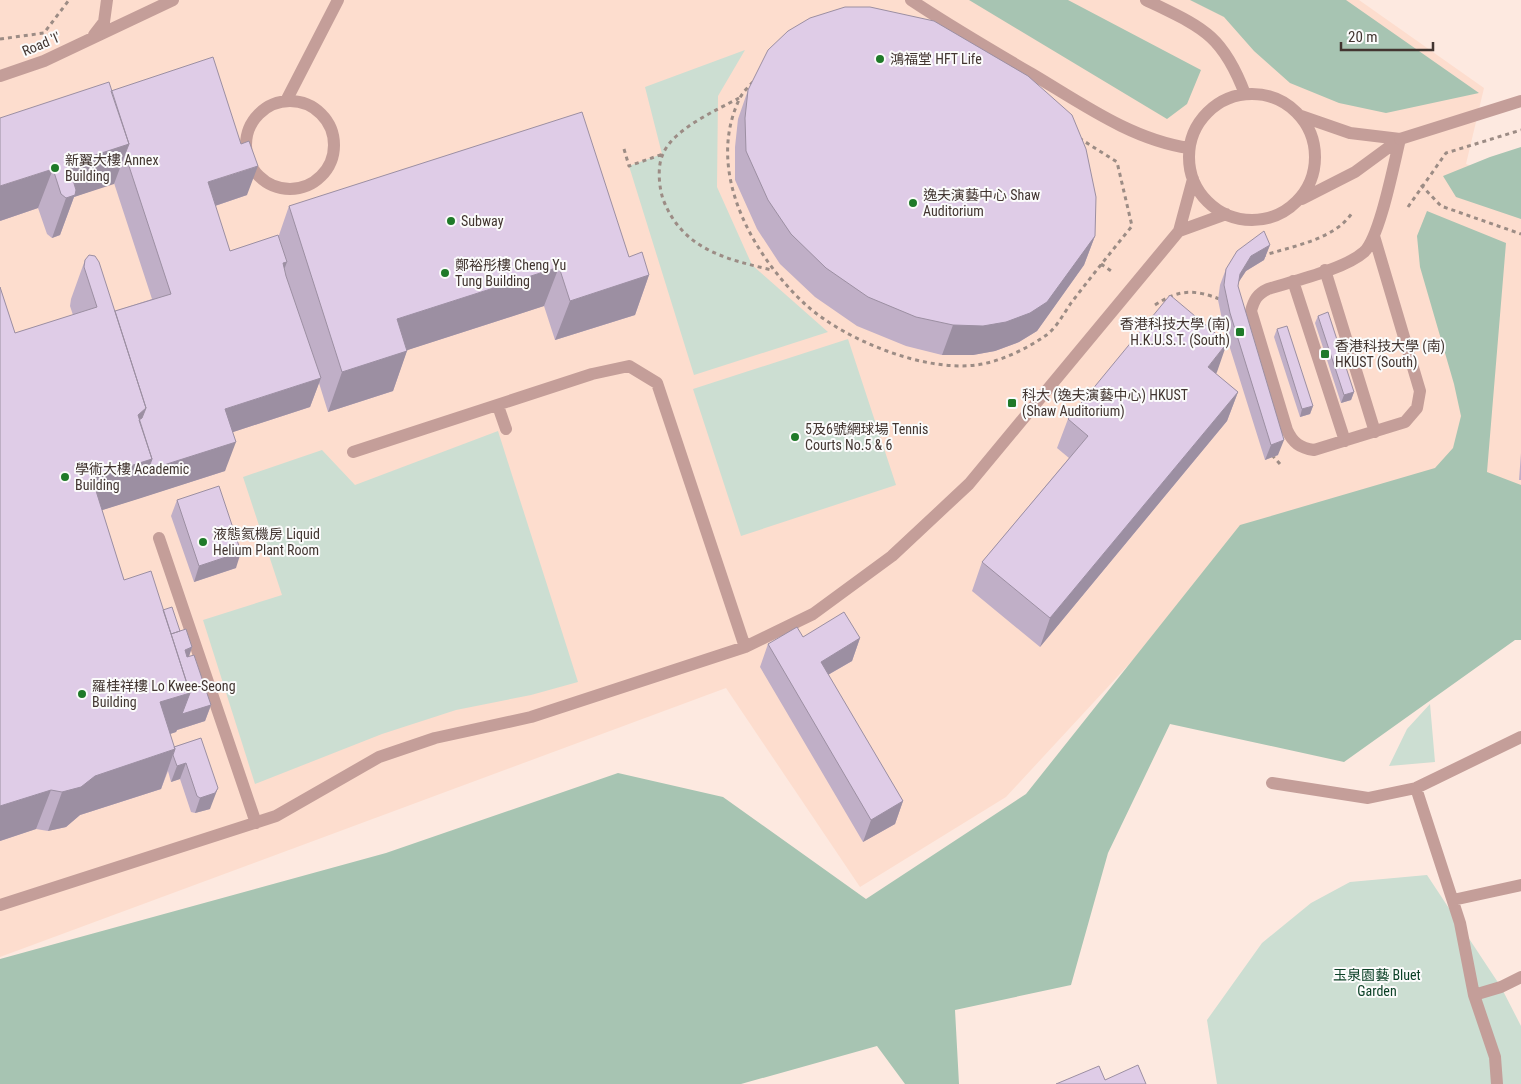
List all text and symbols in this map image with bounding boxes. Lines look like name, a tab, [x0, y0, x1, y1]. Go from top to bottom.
scale bar	[1341, 20, 1434, 52]
text: 20 m	[1348, 28, 1378, 46]
street label: Road 'I'	[20, 29, 62, 59]
place label: 鴻福堂 HFT Life	[890, 51, 982, 67]
marker: 鴻福堂 HFT Life	[874, 53, 886, 65]
place label: 新翼大樓 Annex Building	[65, 152, 159, 184]
marker: 新翼大樓 Annex Building	[49, 162, 61, 174]
place label: 逸夫演藝中心 Shaw Auditorium	[923, 187, 1040, 219]
marker: 逸夫演藝中心 Shaw Auditorium	[907, 197, 919, 209]
place label: Subway	[461, 213, 504, 229]
marker: Subway	[445, 215, 457, 227]
place label: 鄭裕彤樓 Cheng Yu Tung Building	[455, 257, 566, 289]
marker: 鄭裕彤樓 Cheng Yu Tung Building	[439, 267, 451, 279]
place label: 香港科技大學 (南) H.K.U.S.T. (South)	[1120, 316, 1230, 349]
marker: 香港科技大學 (南) H.K.U.S.T. (South)	[1234, 326, 1246, 338]
place label: 香港科技大學 (南) HKUST (South)	[1335, 338, 1445, 371]
marker: 香港科技大學 (南) HKUST (South)	[1319, 348, 1331, 360]
place label: 科大 (逸夫演藝中心) HKUST (Shaw Auditorium)	[1022, 387, 1188, 420]
marker: 科大 (逸夫演藝中心) HKUST (Shaw Auditorium)	[1006, 397, 1018, 409]
place label: 5及6號網球場 Tennis Courts No.5 & 6	[805, 421, 928, 453]
marker: 5及6號網球場 Tennis Courts No.5 & 6	[789, 431, 801, 443]
place label: 學術大樓 Academic Building	[75, 461, 189, 493]
marker: 學術大樓 Academic Building	[59, 471, 71, 483]
place label: 液態氦機房 Liquid Helium Plant Room	[213, 526, 320, 558]
marker: 液態氦機房 Liquid Helium Plant Room	[197, 536, 209, 548]
place label: 羅桂祥樓 Lo Kwee-Seong Building	[92, 678, 236, 710]
marker: 羅桂祥樓 Lo Kwee-Seong Building	[76, 688, 88, 700]
park label: 玉泉園藝 Bluet Garden	[1333, 967, 1421, 999]

